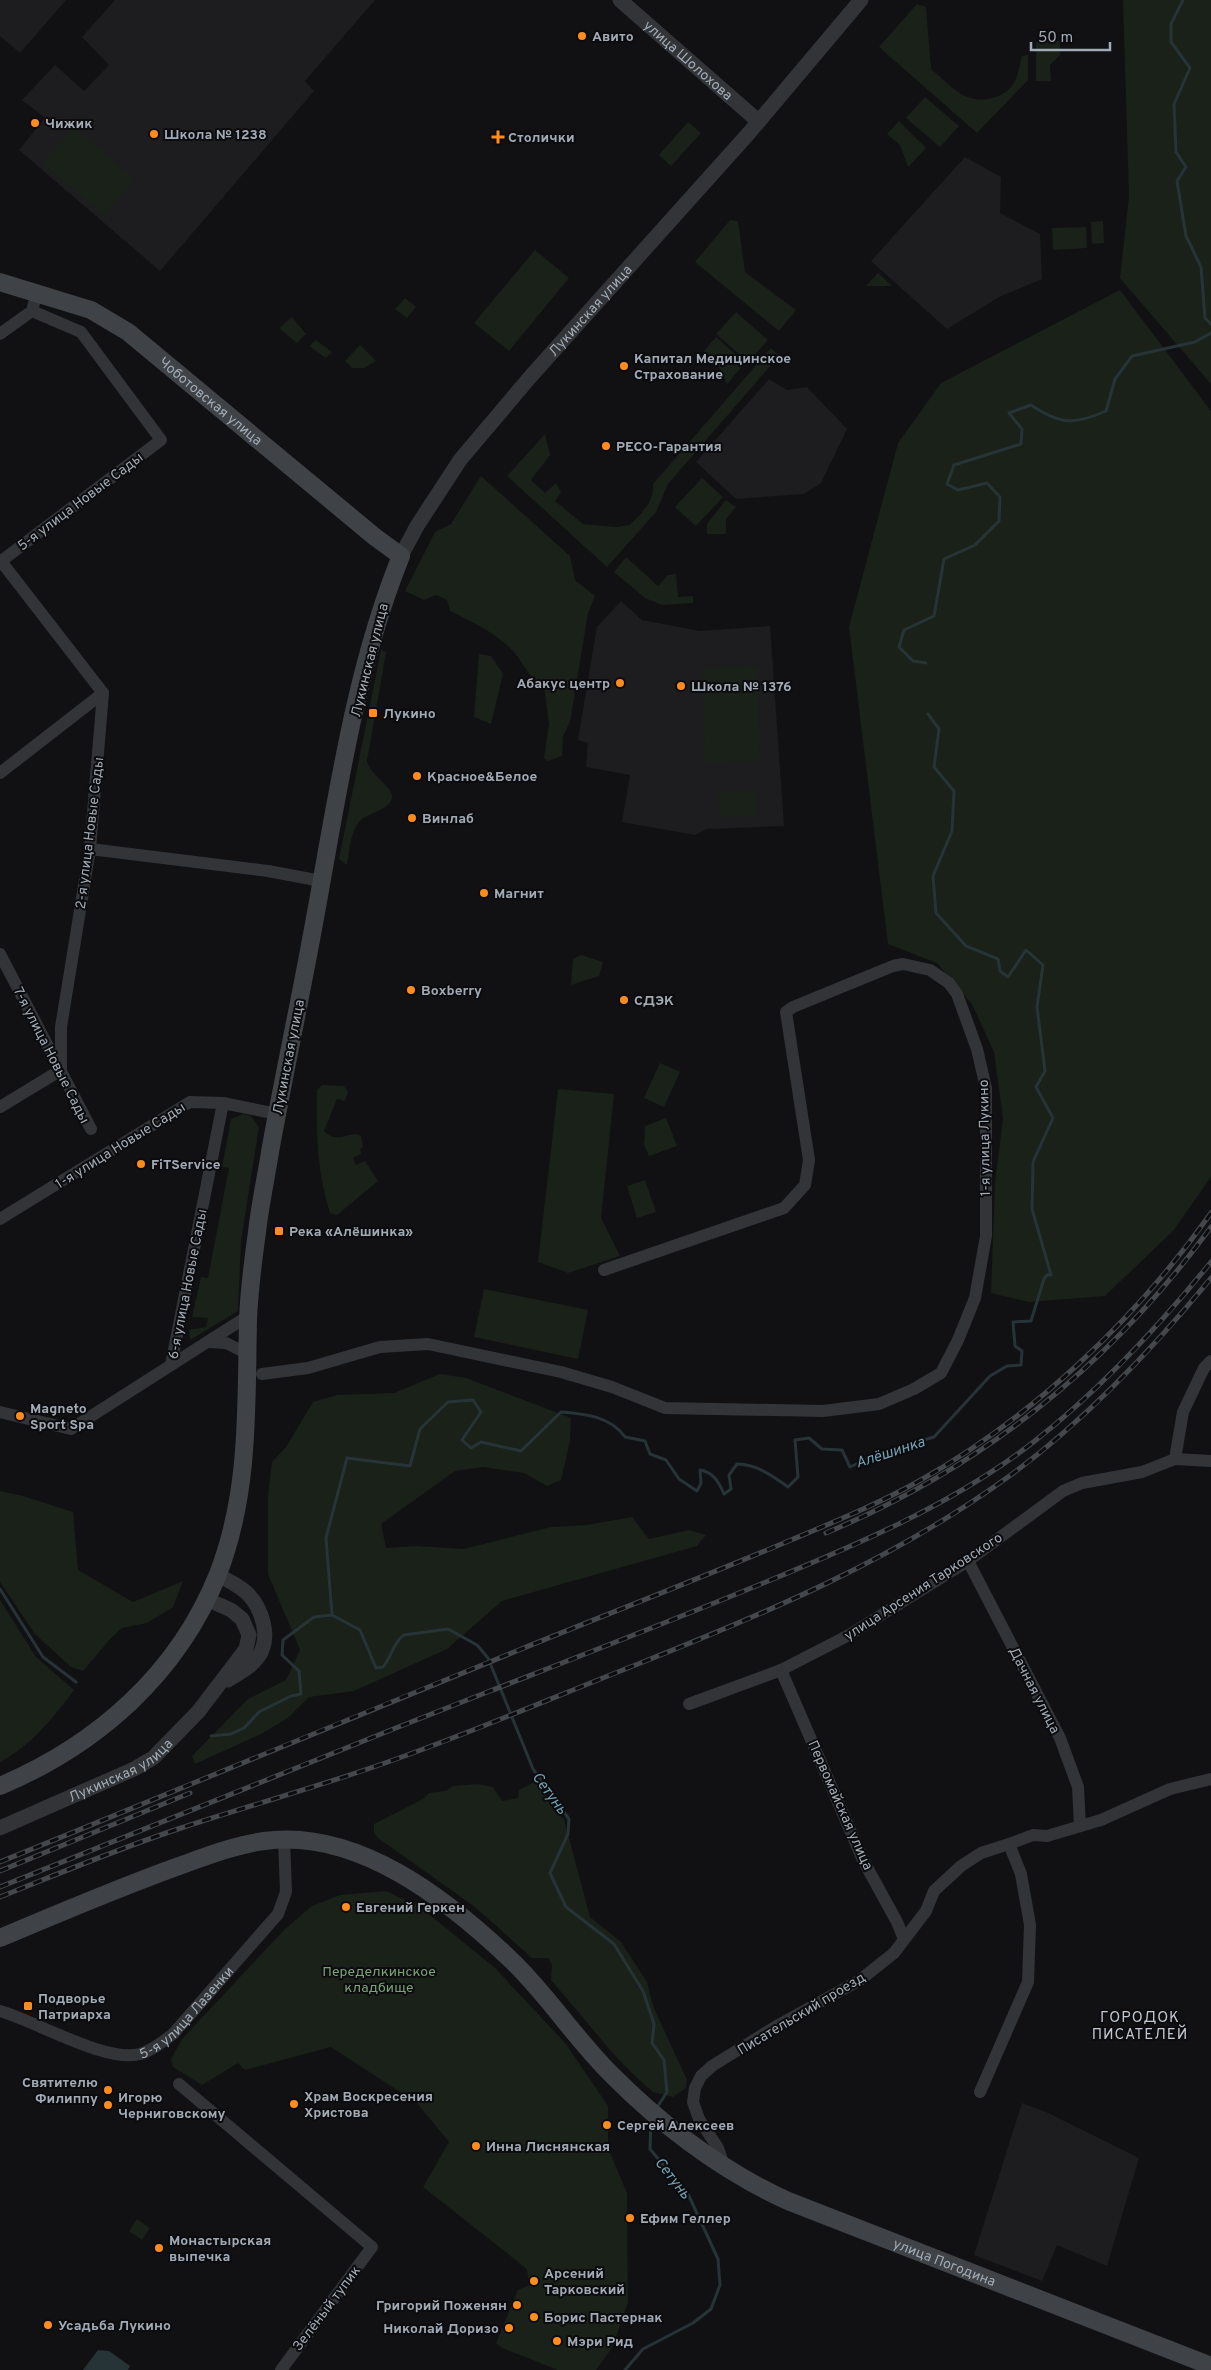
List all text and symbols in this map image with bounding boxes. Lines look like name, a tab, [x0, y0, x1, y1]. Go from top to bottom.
street label: улица Шолохова	[639, 18, 735, 105]
scale bar	[1031, 20, 1110, 52]
place label: Авито	[592, 29, 634, 46]
text: 50 m	[1038, 29, 1073, 48]
marker: Авито	[576, 30, 588, 42]
place label: Чижик	[45, 116, 92, 133]
marker: Чижик	[29, 117, 41, 129]
place label: Школа № 1238	[164, 127, 267, 144]
marker: Школа № 1238	[148, 128, 160, 140]
place label: Столички	[508, 130, 575, 147]
marker: Столички	[492, 131, 504, 143]
street label: Лукинская улица	[546, 262, 636, 361]
place label: Капитал Медицинское Страхование	[634, 351, 791, 384]
street label: Чоботовская улица	[155, 354, 265, 450]
marker: Капитал Медицинское Страхование	[618, 360, 630, 372]
place label: РЕСО-Гарантия	[616, 439, 722, 456]
marker: РЕСО-Гарантия	[600, 440, 612, 452]
street label: 5-я улица Новые Сады	[15, 449, 147, 555]
street label: Лукинская улица	[348, 602, 393, 719]
place label: Абакус центр	[516, 676, 610, 693]
marker: Абакус центр	[614, 677, 626, 689]
place label: Школа № 1376	[691, 679, 792, 696]
marker: Школа № 1376	[675, 680, 687, 692]
place label: Лукино	[383, 706, 436, 723]
marker: Лукино	[367, 707, 379, 719]
street label: 2-я улица Новые Сады	[73, 756, 108, 910]
place label: Красное&Белое	[427, 769, 538, 786]
marker: Красное&Белое	[411, 770, 423, 782]
place label: Винлаб	[422, 811, 474, 828]
marker: Винлаб	[406, 812, 418, 824]
place label: Магнит	[494, 886, 544, 903]
marker: Магнит	[478, 887, 490, 899]
place label: Boxberry	[421, 983, 482, 1000]
marker: Boxberry	[405, 984, 417, 996]
street label: 7-я улица Новые Сады	[9, 985, 92, 1127]
place label: СДЭК	[634, 993, 674, 1010]
marker: СДЭК	[618, 994, 630, 1006]
street label: Лукинская улица	[270, 998, 309, 1116]
street label: 1-я улица Лукино	[976, 1079, 995, 1197]
street label: 1-я улица Новые Сады	[53, 1099, 189, 1193]
place label: FiTService	[151, 1157, 221, 1174]
marker: FiTService	[135, 1158, 147, 1170]
street label: 6-я улица Новые Сады	[166, 1208, 211, 1361]
place label: Река «Алёшинка»	[289, 1224, 413, 1241]
marker: Река «Алёшинка»	[273, 1225, 285, 1237]
place label: Magneto Sport Spa	[30, 1401, 94, 1434]
marker: Magneto Sport Spa	[14, 1410, 26, 1422]
water label: Алёшинка	[853, 1433, 928, 1474]
street label: улица Арсения Тарковского	[842, 1530, 1006, 1645]
street label: Дачная улица	[1005, 1645, 1063, 1737]
street label: Лукинская улица	[66, 1736, 177, 1807]
street label: Первомайская улица	[803, 1738, 876, 1873]
water label: Сетунь	[527, 1769, 571, 1819]
place label: Евгений Геркен	[356, 1900, 465, 1917]
marker: Евгений Геркен	[340, 1901, 352, 1913]
street label: 5-я улица Лазенки	[137, 1964, 238, 2064]
park label: Переделкинское кладбище	[322, 1964, 436, 1997]
street label: Писательский проезд	[735, 1969, 869, 2059]
place label: Подворье Патриарха	[38, 1991, 111, 2024]
marker: Подворье Патриарха	[22, 2000, 34, 2012]
district label: ГОРОДОК ПИСАТЕЛЕЙ	[1092, 2009, 1188, 2045]
place label: Святителю Филиппу	[22, 2075, 98, 2108]
marker: Святителю Филиппу	[102, 2084, 114, 2096]
place label: Храм Воскресения Христова	[304, 2089, 433, 2122]
place label: Игорю Черниговскому	[118, 2090, 226, 2123]
marker: Храм Воскресения Христова	[288, 2098, 300, 2110]
marker: Игорю Черниговскому	[102, 2099, 114, 2111]
place label: Сергей Алексеев	[617, 2118, 734, 2135]
marker: Сергей Алексеев	[601, 2119, 613, 2131]
place label: Инна Лиснянская	[486, 2139, 610, 2156]
marker: Инна Лиснянская	[470, 2140, 482, 2152]
water label: Сетунь	[650, 2154, 694, 2204]
place label: Ефим Геллер	[640, 2211, 731, 2228]
marker: Ефим Геллер	[624, 2212, 636, 2224]
place label: Монастырская выпечка	[169, 2233, 271, 2266]
street label: улица Погодина	[890, 2236, 998, 2291]
marker: Монастырская выпечка	[153, 2242, 165, 2254]
street label: Зелёный тупик	[290, 2263, 365, 2355]
place label: Арсений Тарковский	[544, 2266, 625, 2299]
marker: Арсений Тарковский	[528, 2275, 540, 2287]
place label: Григорий Поженян	[376, 2298, 507, 2315]
marker: Григорий Поженян	[511, 2299, 523, 2311]
place label: Борис Пастернак	[544, 2310, 663, 2327]
marker: Борис Пастернак	[528, 2311, 540, 2323]
place label: Усадьба Лукино	[58, 2318, 171, 2335]
marker: Усадьба Лукино	[42, 2319, 54, 2331]
place label: Николай Доризо	[383, 2321, 499, 2338]
marker: Николай Доризо	[503, 2322, 515, 2334]
place label: Мэри Рид	[567, 2334, 633, 2351]
marker: Мэри Рид	[551, 2335, 563, 2347]

